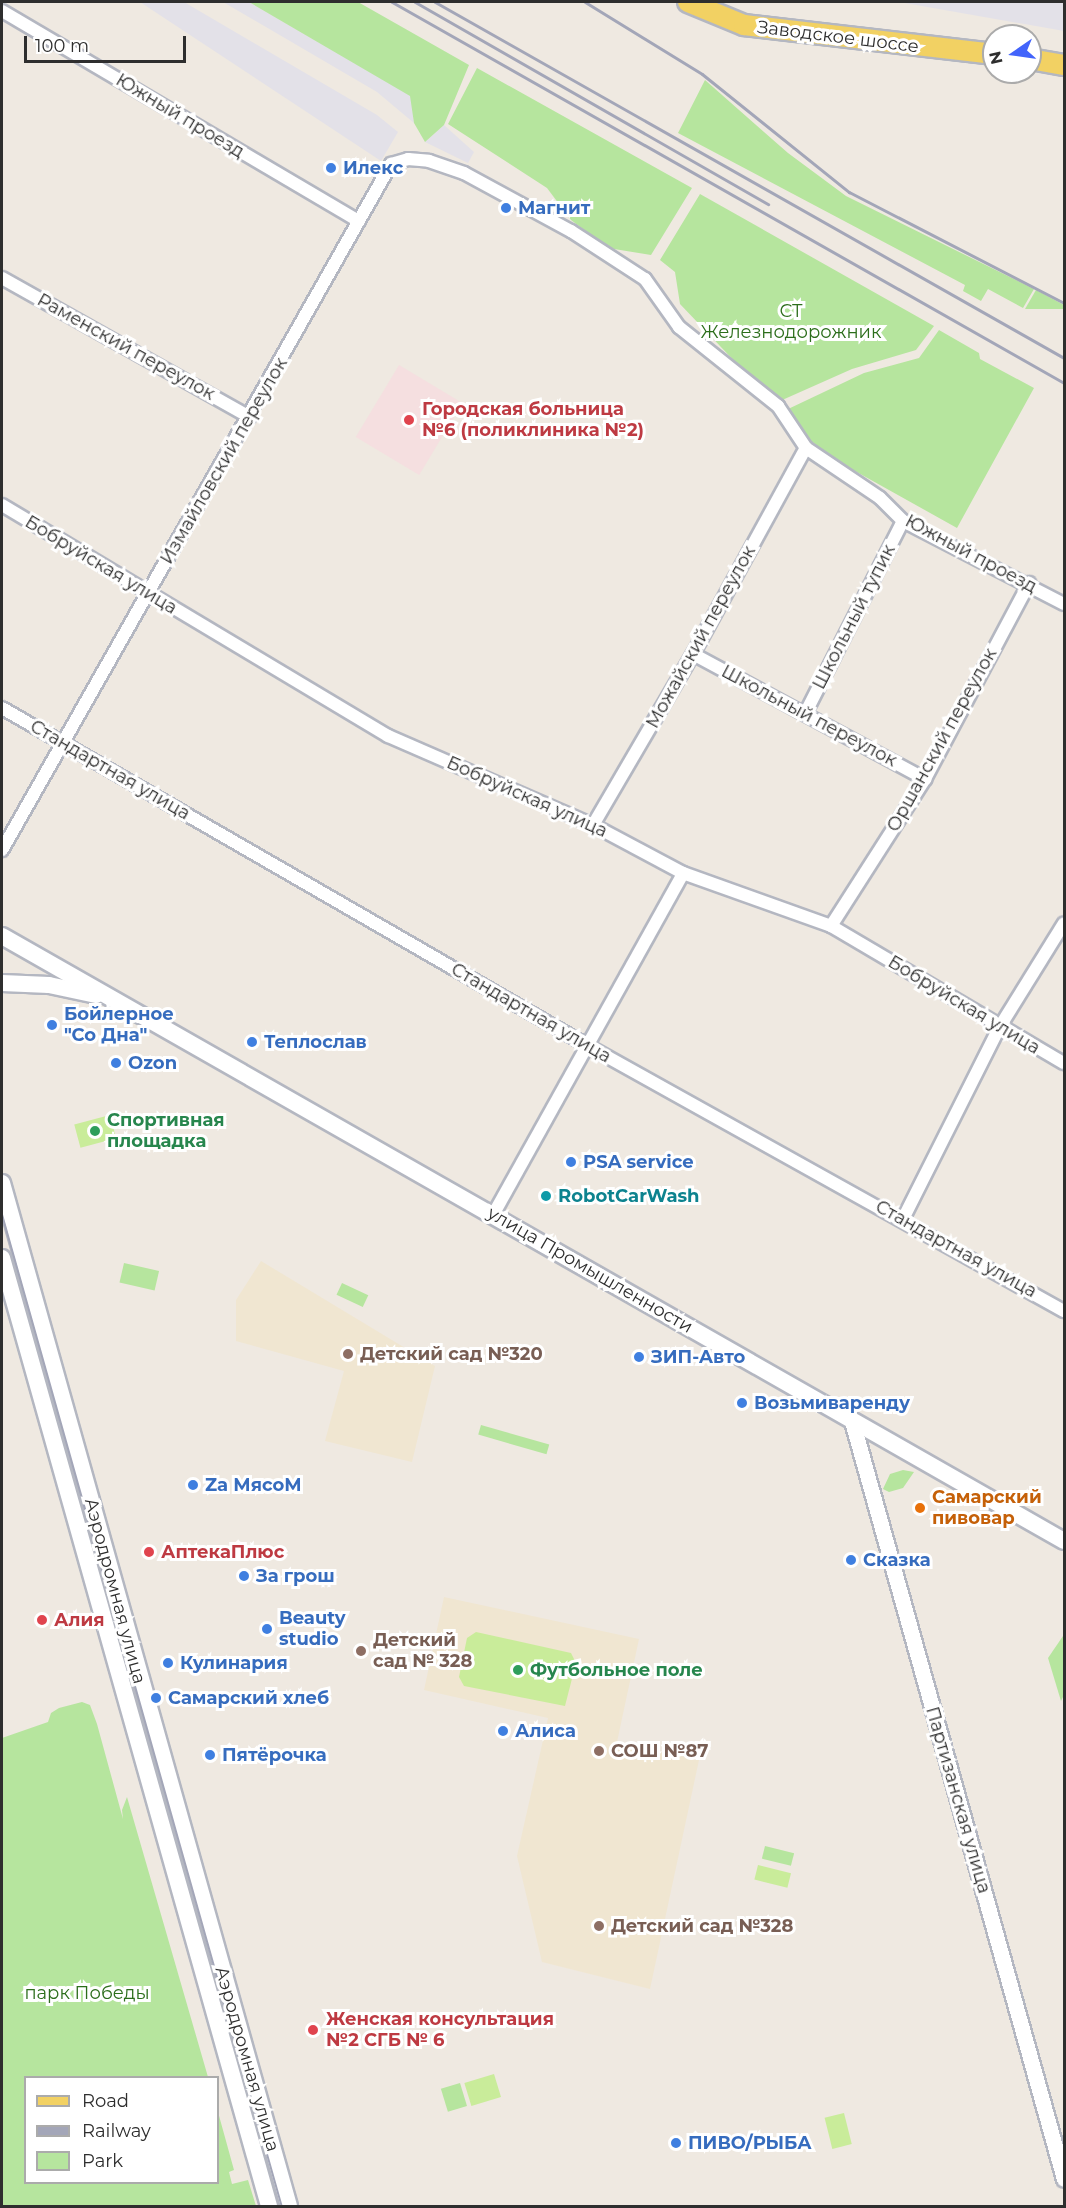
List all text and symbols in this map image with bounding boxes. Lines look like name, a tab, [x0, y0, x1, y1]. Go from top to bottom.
street label: Заводское шоссе	[756, 16, 920, 58]
scale bar	[27, 24, 189, 62]
north arrow	[982, 24, 1042, 84]
text: 100 m	[35, 35, 89, 57]
text: N	[985, 49, 1007, 66]
street label: Южный проезд	[112, 69, 248, 163]
place label: Илекс	[343, 157, 403, 179]
marker: Илекс	[324, 161, 338, 175]
place label: Магнит	[518, 197, 590, 219]
marker: Магнит	[499, 201, 513, 215]
street label: Раменский переулок	[33, 289, 219, 405]
park label: СТ Железнодорожник	[701, 301, 881, 344]
street label: Измайловский переулок	[156, 354, 292, 568]
place label: Городская больница №6 (поликлиника №2)	[422, 399, 644, 442]
marker: Городская больница №6 (поликлиника №2)	[400, 411, 418, 429]
street label: Южный проезд	[901, 510, 1041, 598]
street label: Бобруйская улица	[21, 511, 181, 619]
street label: Школьный тупик	[808, 541, 900, 693]
street label: Можайский переулок	[642, 542, 760, 732]
street label: Оршанский переулок	[882, 644, 1002, 836]
street label: Школьный переулок	[718, 661, 900, 771]
street label: Стандартная улица	[26, 715, 194, 825]
street label: Бобруйская улица	[443, 752, 611, 842]
street label: Бобруйская улица	[884, 951, 1044, 1059]
street label: Стандартная улица	[447, 958, 615, 1068]
place label: Бойлерное "Со Дна"	[64, 1004, 174, 1046]
marker: Бойлерное "Со Дна"	[45, 1018, 59, 1032]
place label: Теплослав	[264, 1031, 367, 1053]
marker: Теплослав	[245, 1035, 259, 1049]
place label: Ozon	[128, 1052, 177, 1074]
marker: Ozon	[109, 1056, 123, 1070]
place label: Спортивная площадка	[107, 1110, 225, 1152]
marker: Спортивная площадка	[88, 1124, 102, 1138]
place label: PSA service	[583, 1151, 694, 1173]
marker: PSA service	[564, 1155, 578, 1169]
place label: RobotCarWash	[558, 1185, 700, 1207]
marker: RobotCarWash	[539, 1189, 553, 1203]
street label: Стандартная улица	[872, 1196, 1040, 1302]
street label: улица Промышленности	[483, 1202, 697, 1338]
place label: Детский сад №320	[360, 1343, 543, 1365]
place label: ЗИП-Авто	[651, 1346, 745, 1368]
marker: Детский сад №320	[341, 1347, 355, 1361]
marker: ЗИП-Авто	[632, 1350, 646, 1364]
place label: Возьмиваренду	[754, 1392, 910, 1414]
marker: Возьмиваренду	[735, 1396, 749, 1410]
place label: Za МясоМ	[205, 1474, 302, 1496]
marker: Za МясоМ	[186, 1478, 200, 1492]
place label: Самарский пивовар	[932, 1487, 1042, 1530]
street label: Аэродромная улица	[80, 1496, 150, 1686]
marker: Самарский пивовар	[913, 1501, 927, 1515]
place label: АптекаПлюс	[161, 1541, 284, 1563]
marker: АптекаПлюс	[142, 1545, 156, 1559]
place label: Сказка	[863, 1549, 931, 1571]
marker: Сказка	[844, 1553, 858, 1567]
place label: За грош	[256, 1565, 335, 1587]
marker: За грош	[237, 1569, 251, 1583]
place label: Beauty studio	[279, 1608, 345, 1650]
place label: Алия	[54, 1609, 105, 1631]
marker: Алия	[35, 1613, 49, 1627]
marker: Beauty studio	[260, 1622, 274, 1636]
place label: Детский сад № 328	[373, 1630, 472, 1672]
marker: Детский сад № 328	[354, 1644, 368, 1658]
place label: Кулинария	[180, 1652, 288, 1674]
marker: Кулинария	[161, 1656, 175, 1670]
place label: Футбольное поле	[530, 1659, 703, 1681]
marker: Футбольное поле	[511, 1663, 525, 1677]
place label: Самарский хлеб	[168, 1687, 329, 1709]
marker: Самарский хлеб	[149, 1691, 163, 1705]
street label: Партизанская улица	[921, 1704, 995, 1896]
place label: Алиса	[515, 1720, 576, 1742]
marker: Алиса	[496, 1724, 510, 1738]
place label: СОШ №87	[611, 1740, 708, 1762]
place label: Пятёрочка	[222, 1744, 327, 1766]
marker: СОШ №87	[592, 1744, 606, 1758]
marker: Пятёрочка	[203, 1748, 217, 1762]
place label: Детский сад №328	[611, 1915, 793, 1937]
marker: Детский сад №328	[592, 1919, 606, 1933]
street label: Аэродромная улица	[210, 1964, 284, 2154]
park label: парк Победы	[24, 1982, 150, 2004]
place label: Женская консультация №2 СГБ № 6	[326, 2009, 554, 2052]
marker: Женская консультация №2 СГБ № 6	[304, 2021, 322, 2039]
legend	[24, 2076, 219, 2184]
text: Road	[82, 2090, 129, 2112]
text: Railway	[82, 2120, 151, 2142]
place label: ПИВО/РЫБА	[688, 2132, 812, 2154]
marker: ПИВО/РЫБА	[669, 2136, 683, 2150]
text: Park	[82, 2150, 123, 2172]

